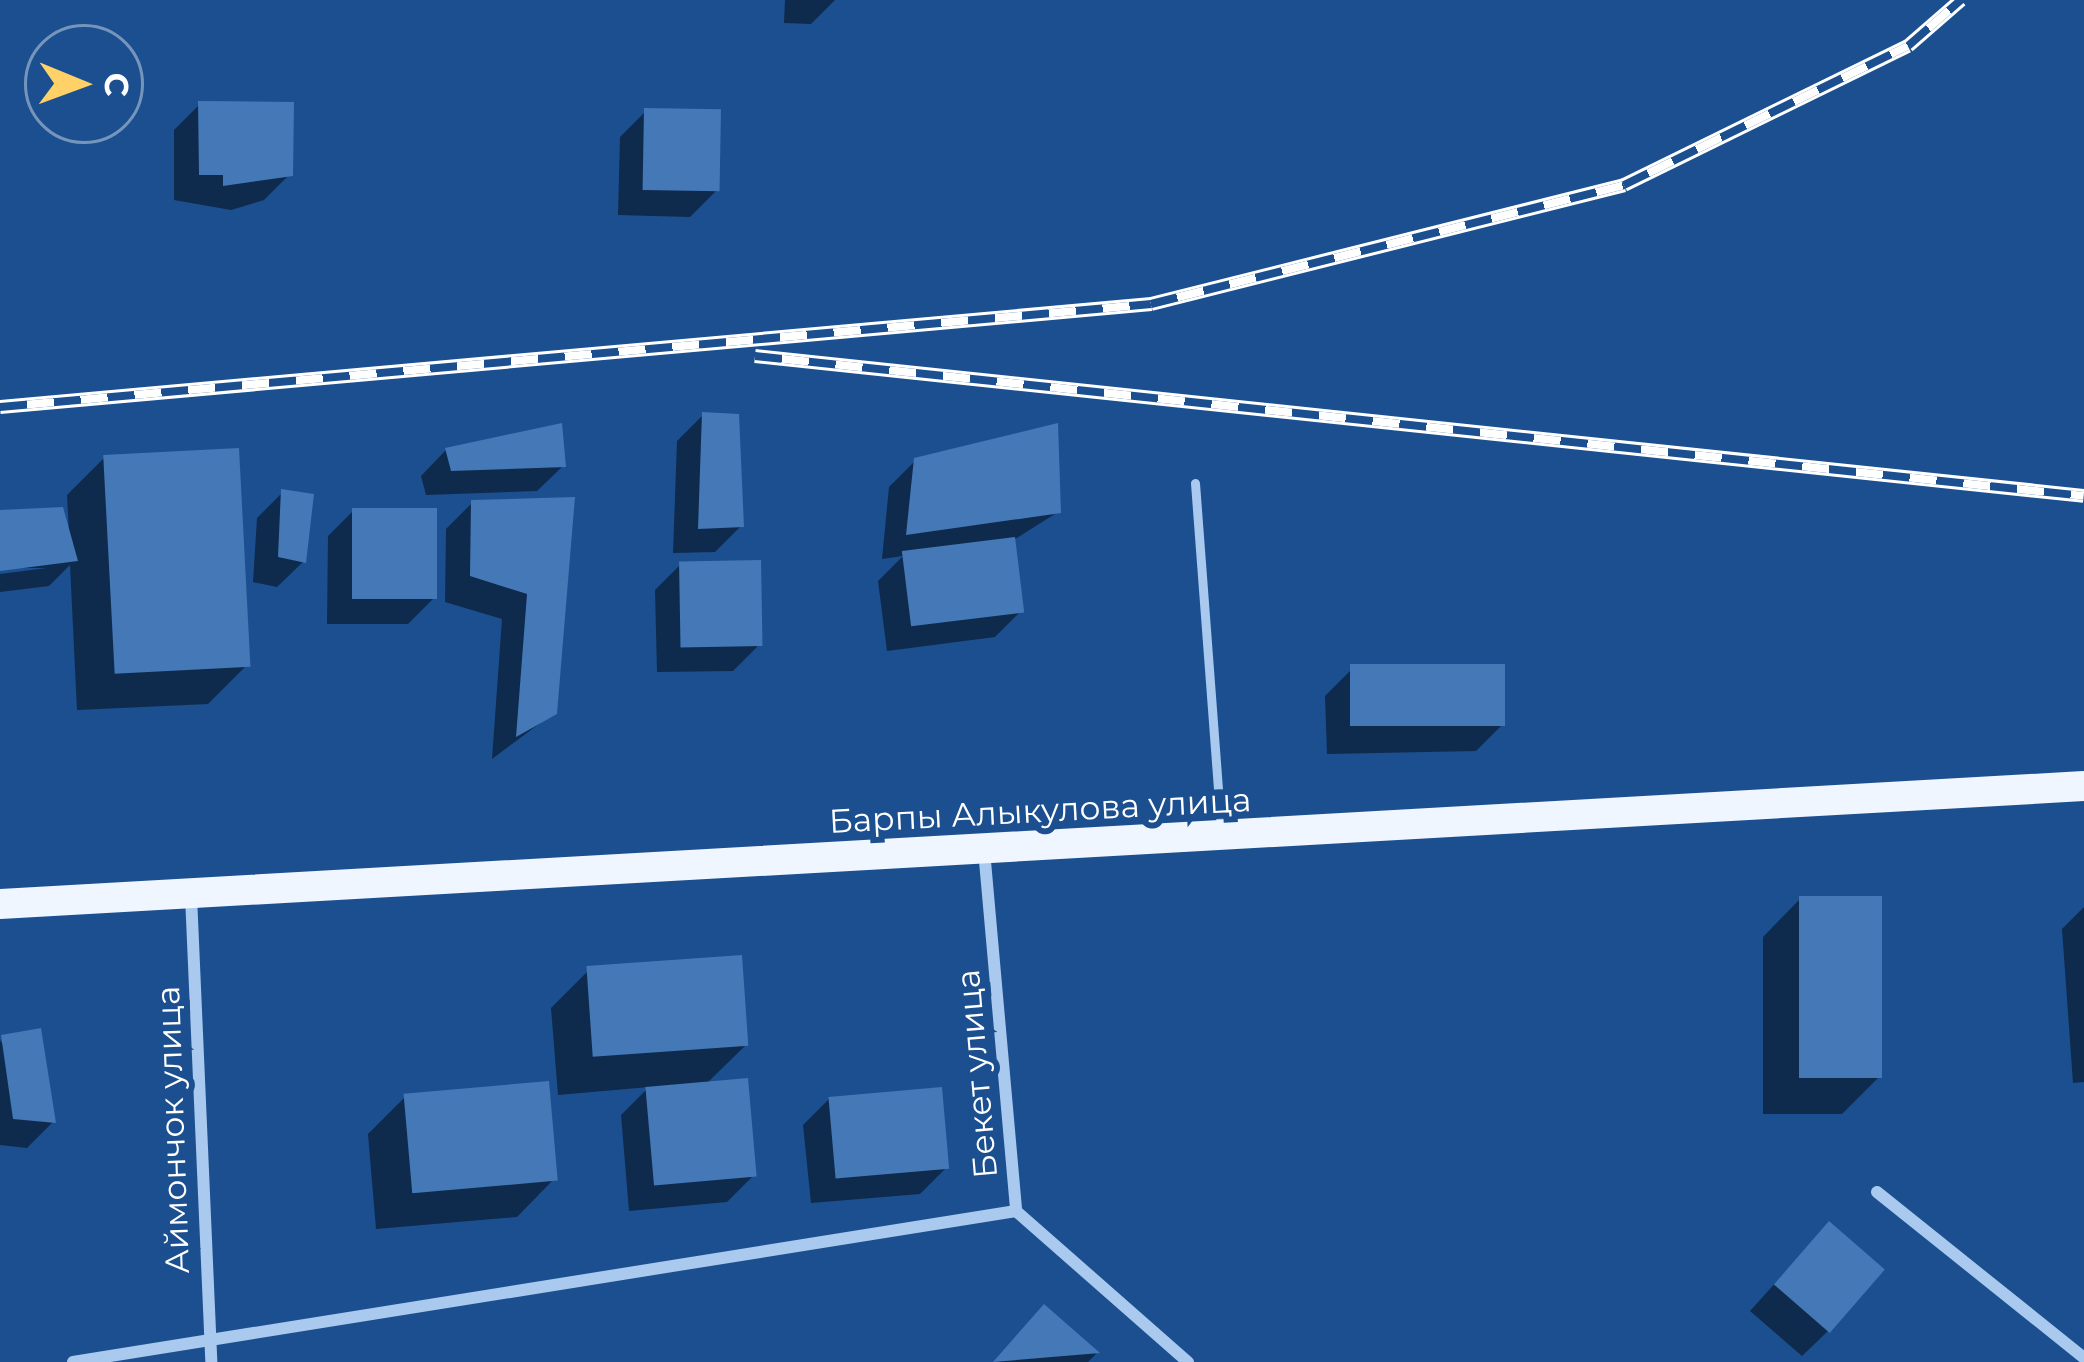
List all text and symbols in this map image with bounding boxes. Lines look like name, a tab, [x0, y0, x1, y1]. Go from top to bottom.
north arrow	[24, 24, 144, 144]
text: С	[97, 72, 137, 97]
street label: Барпы Алыкулова улица	[828, 780, 1252, 842]
street label: Бекет улица	[948, 968, 1006, 1180]
street label: Аймончок улица	[148, 985, 198, 1275]

